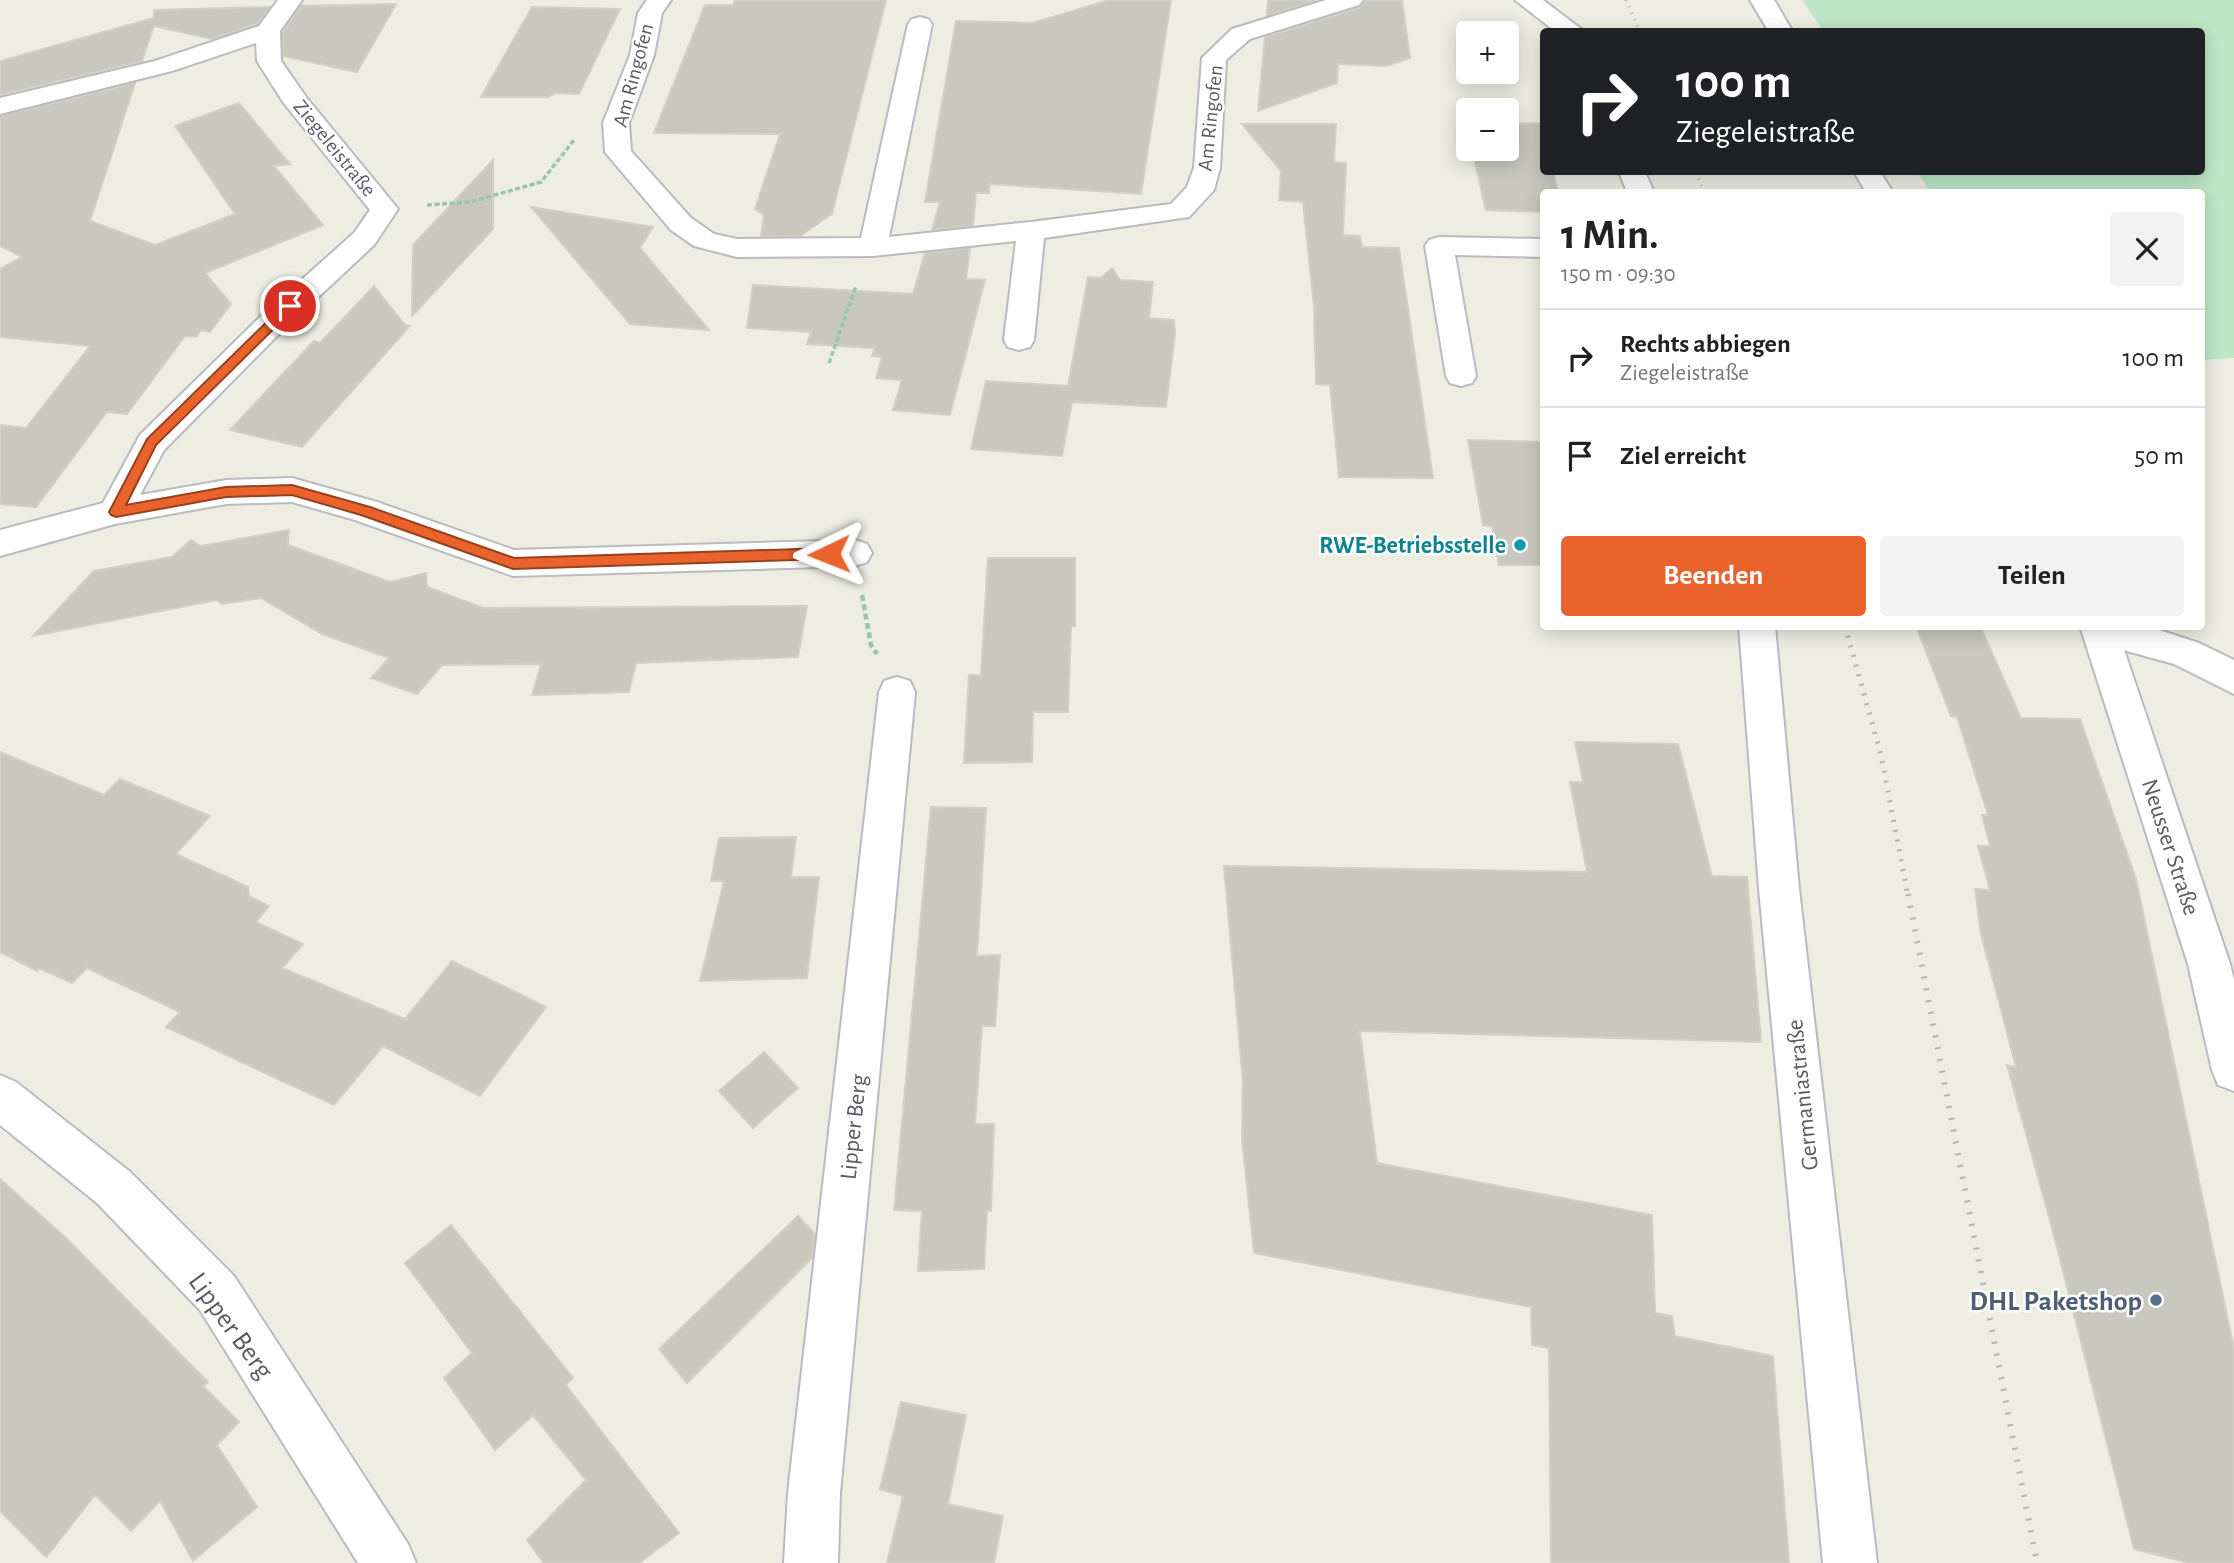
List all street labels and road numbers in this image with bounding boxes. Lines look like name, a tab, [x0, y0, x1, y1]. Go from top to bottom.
street label: Am Ringofen	[610, 21, 657, 129]
street label: Am Ringofen	[1194, 64, 1227, 172]
street label: Ziegeleistraße	[289, 96, 380, 201]
street label: Neusser Straße	[2137, 776, 2203, 918]
street label: Germaniastraße	[1783, 1018, 1823, 1172]
street label: Lipper Berg	[837, 1073, 872, 1181]
street label: Lipper Berg	[183, 1268, 278, 1385]

